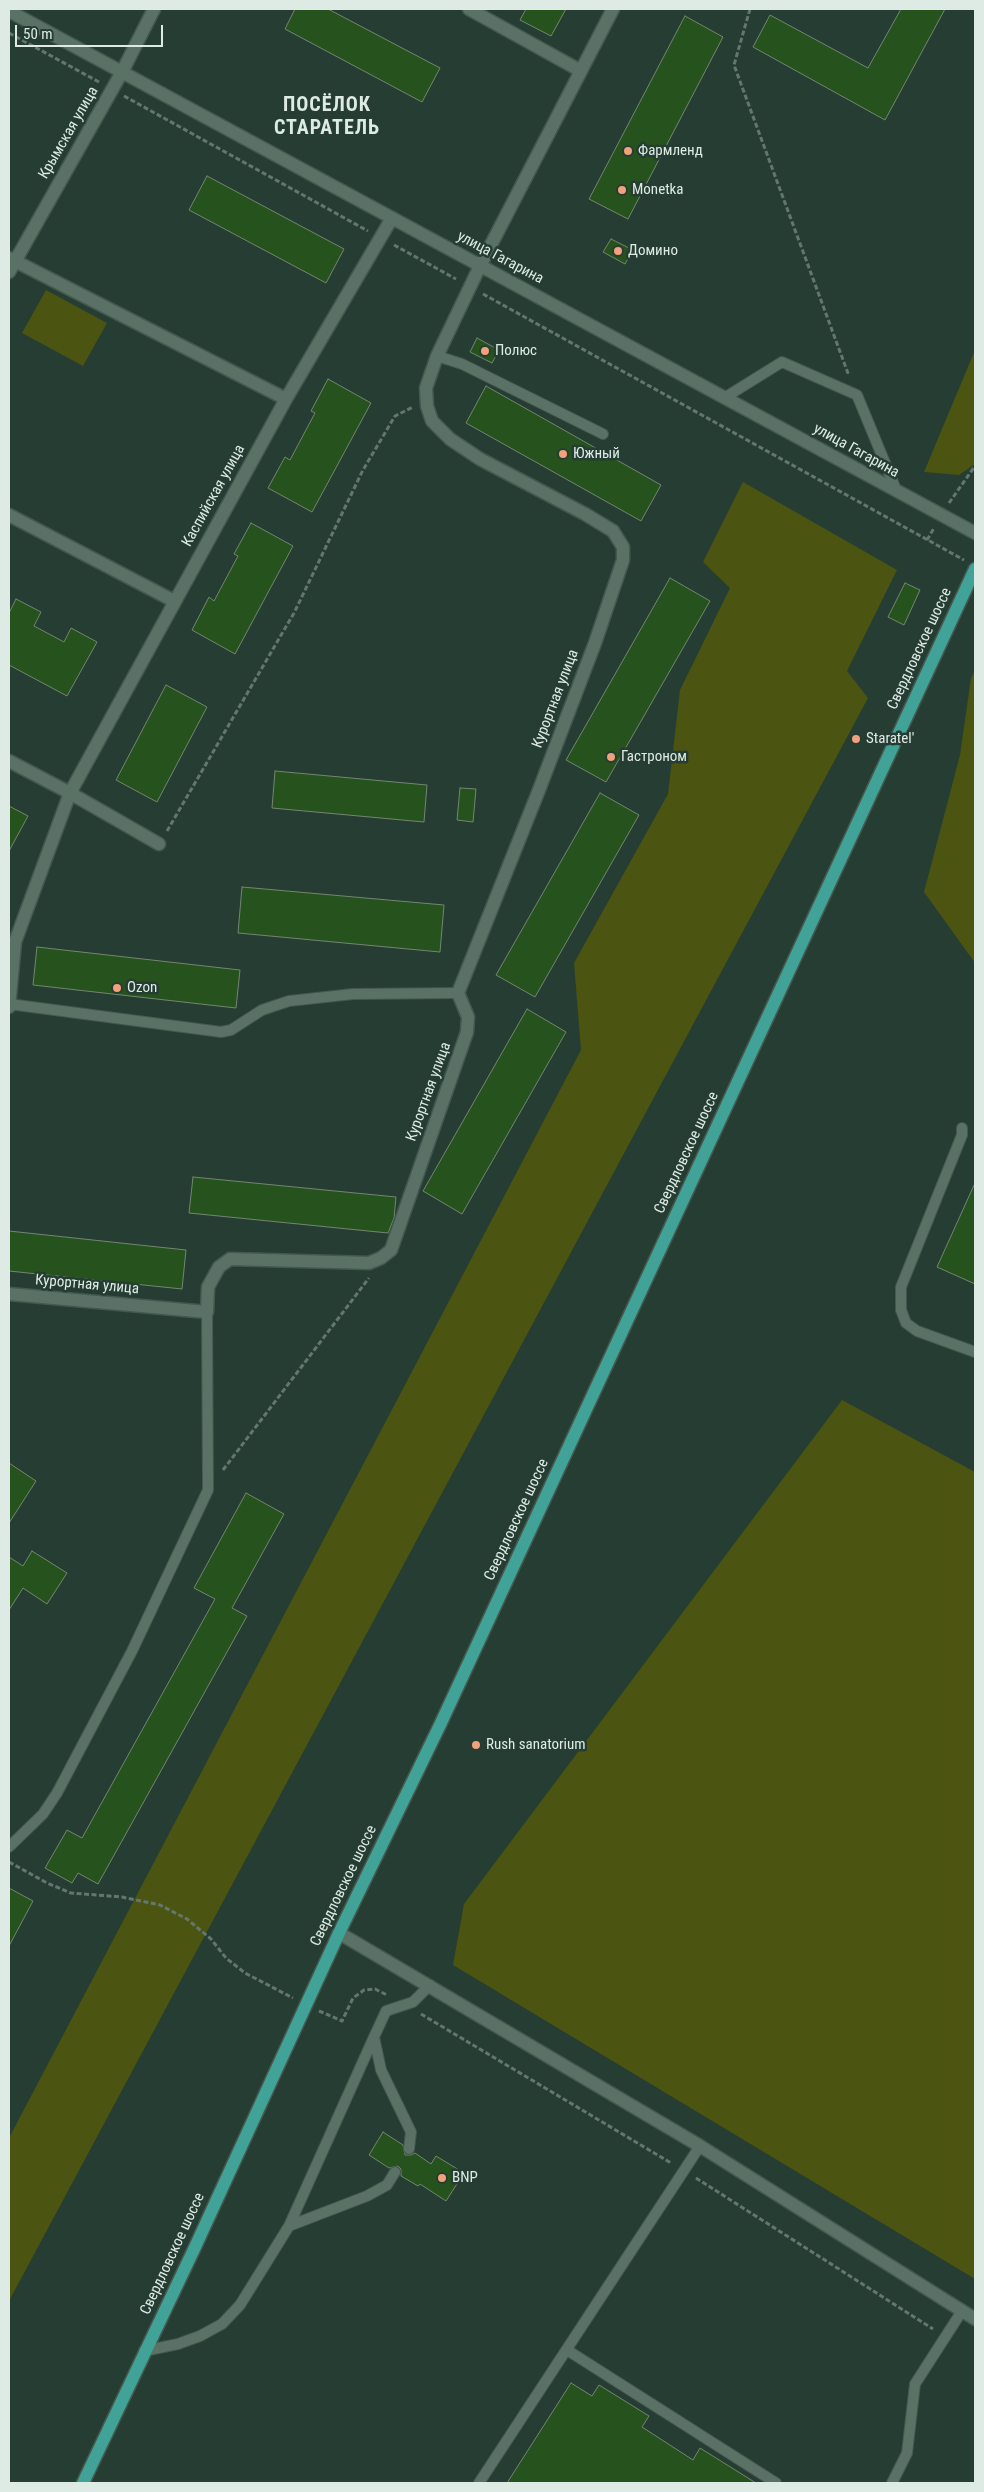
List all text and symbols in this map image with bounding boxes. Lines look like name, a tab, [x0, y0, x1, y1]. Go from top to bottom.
scale bar	[18, 15, 165, 47]
text: 50 m	[23, 25, 53, 43]
street label: Крымская улица	[35, 84, 103, 182]
district label: ПОСЁЛОК СТАРАТЕЛЬ	[273, 94, 381, 141]
place label: Фармленд	[638, 142, 703, 160]
marker: Фармленд	[622, 145, 634, 157]
place label: Monetka	[632, 181, 684, 199]
marker: Monetka	[616, 184, 628, 196]
street label: улица Гагарина	[454, 228, 546, 288]
place label: Домино	[628, 242, 678, 260]
marker: Домино	[612, 245, 624, 257]
place label: Полюс	[495, 342, 537, 360]
marker: Полюс	[479, 345, 491, 357]
street label: улица Гагарина	[810, 420, 902, 482]
street label: Каспийская улица	[179, 442, 249, 550]
place label: Южный	[573, 445, 620, 463]
marker: Южный	[557, 448, 569, 460]
street label: Свердловское шоссе	[884, 585, 956, 713]
street label: Курортная улица	[529, 647, 583, 751]
place label: Staratel'	[866, 730, 914, 748]
marker: Staratel'	[850, 733, 862, 745]
place label: Гастроном	[621, 748, 687, 766]
marker: Гастроном	[605, 751, 617, 763]
place label: Ozon	[127, 979, 157, 997]
marker: Ozon	[111, 982, 123, 994]
street label: Курортная улица	[403, 1040, 455, 1144]
street label: Свердловское шоссе	[651, 1089, 723, 1217]
street label: Курортная улица	[34, 1271, 140, 1299]
street label: Свердловское шоссе	[481, 1456, 553, 1584]
place label: Rush sanatorium	[486, 1736, 586, 1754]
marker: Rush sanatorium	[470, 1739, 482, 1751]
street label: Свердловское шоссе	[307, 1823, 381, 1949]
place label: BNP	[452, 2169, 478, 2187]
marker: BNP	[436, 2172, 448, 2184]
street label: Свердловское шоссе	[137, 2190, 209, 2318]

